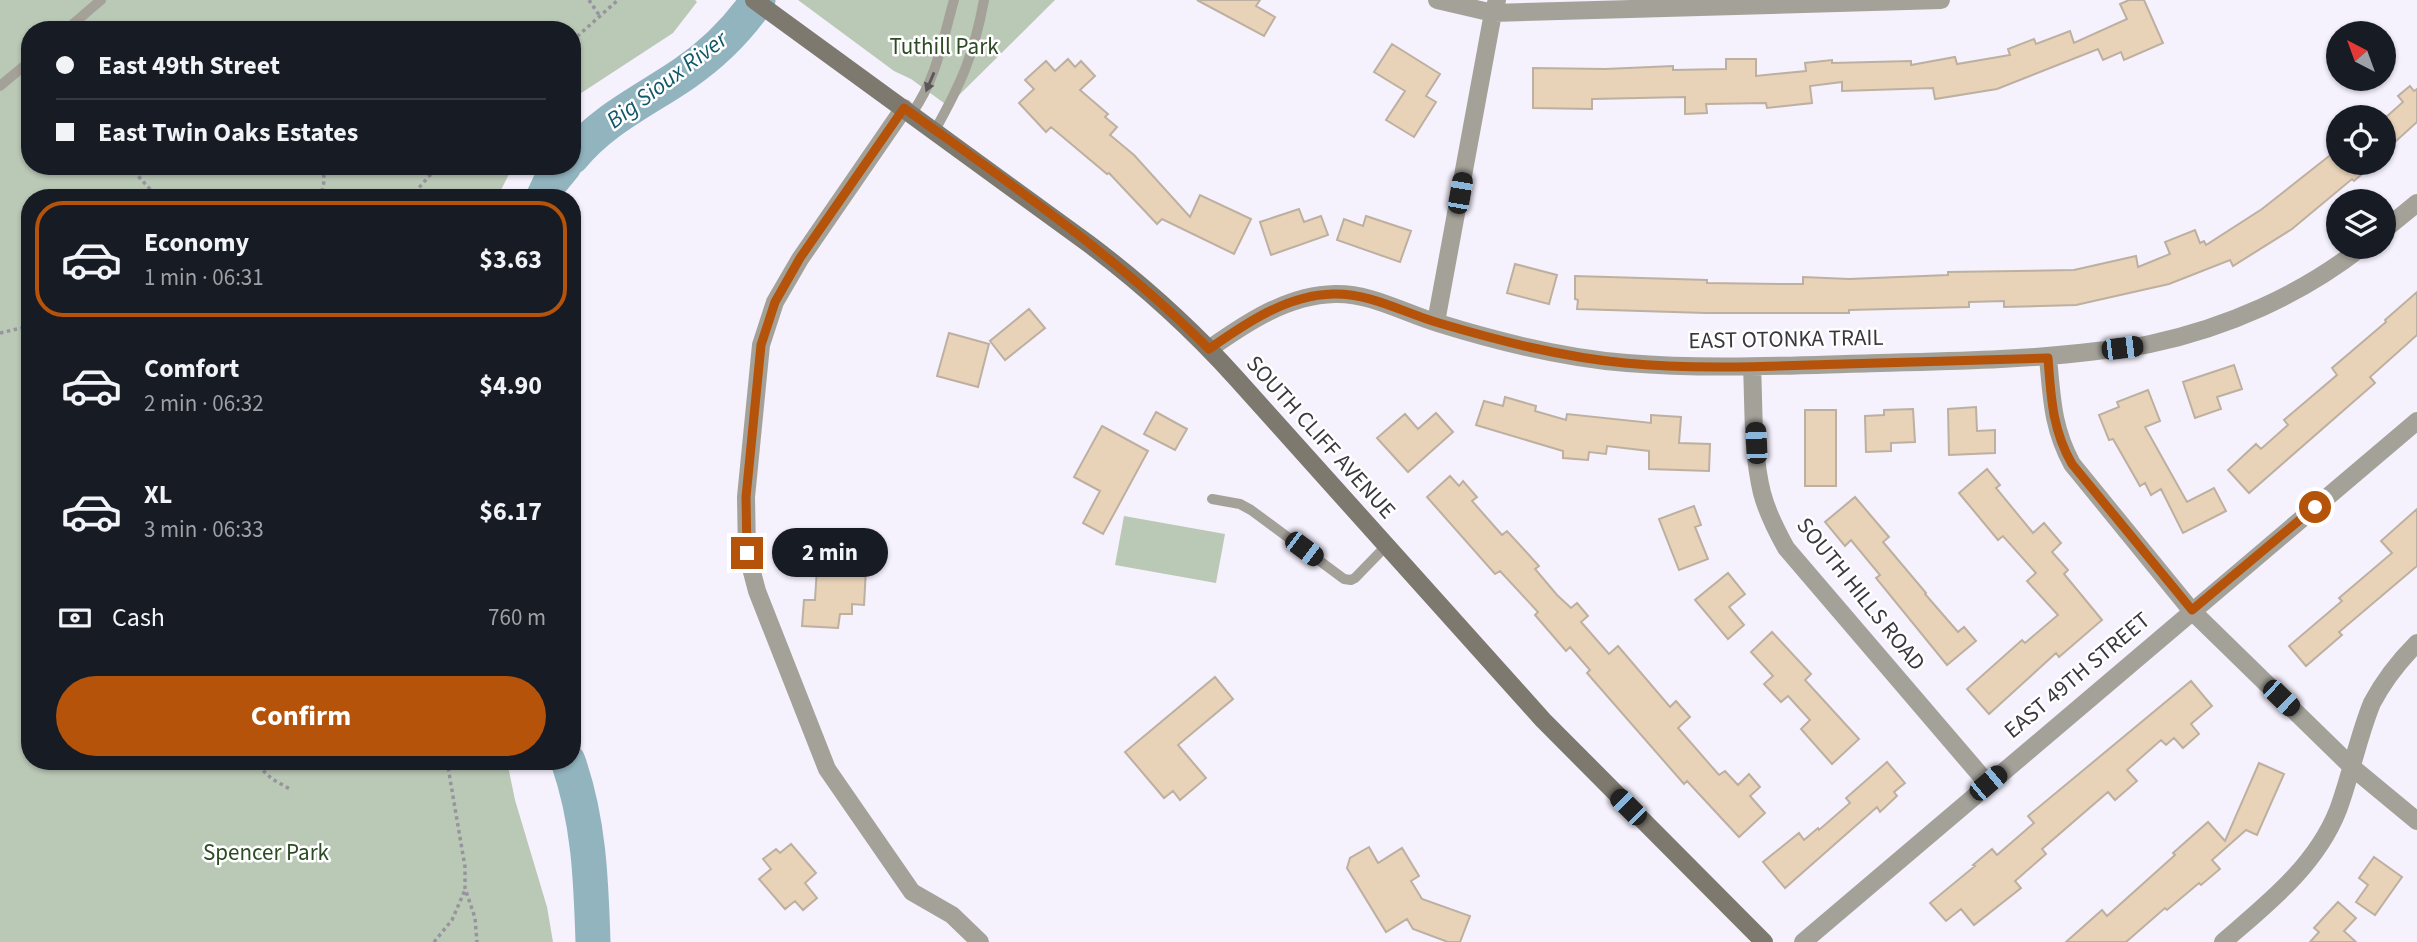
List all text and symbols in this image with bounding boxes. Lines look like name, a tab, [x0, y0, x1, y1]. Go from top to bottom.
north arrow	[2326, 21, 2396, 91]
map controls	[2326, 21, 2396, 259]
water label: Big Sioux River	[599, 22, 736, 137]
park label: Tuthill Park	[889, 30, 999, 63]
text: East 49th Street	[98, 47, 280, 84]
one-way arrow	[924, 71, 935, 92]
button: locate	[2326, 105, 2396, 175]
text: East Twin Oaks Estates	[98, 114, 358, 151]
car	[1447, 170, 1474, 216]
button: layers	[2326, 189, 2396, 259]
text: Economy	[144, 224, 249, 261]
icon: car	[60, 228, 123, 291]
text: $3.63	[479, 241, 542, 278]
text: 1 min · 06:31	[144, 261, 264, 294]
street label: EAST OTONKA TRAIL	[1688, 321, 1884, 357]
car	[2100, 335, 2145, 361]
street label: SOUTH CLIFF AVENUE	[1238, 348, 1404, 526]
text: Comfort	[144, 350, 239, 387]
icon: car	[60, 354, 123, 417]
text: $4.90	[479, 367, 542, 404]
text: 2 min · 06:32	[144, 387, 264, 420]
car	[1745, 421, 1768, 465]
text: XL	[144, 476, 172, 513]
icon: car	[60, 480, 123, 543]
route start	[2299, 491, 2331, 523]
text: $6.17	[479, 493, 542, 530]
street label: SOUTH HILLS ROAD	[1789, 510, 1933, 678]
text: 3 min · 06:33	[144, 513, 264, 546]
callout: 2 min	[772, 528, 887, 578]
car	[1281, 528, 1328, 570]
text: 2 min	[802, 536, 858, 569]
route end	[731, 537, 763, 569]
icon: cash	[56, 599, 94, 637]
text: Cash	[112, 599, 165, 636]
text: 760 m	[488, 601, 546, 634]
street label: EAST 49TH STREET	[1997, 604, 2157, 746]
button: Confirm	[56, 676, 546, 756]
car	[2259, 676, 2304, 720]
car	[1966, 761, 2011, 805]
car	[1606, 785, 1651, 829]
park label: Spencer Park	[203, 836, 330, 869]

